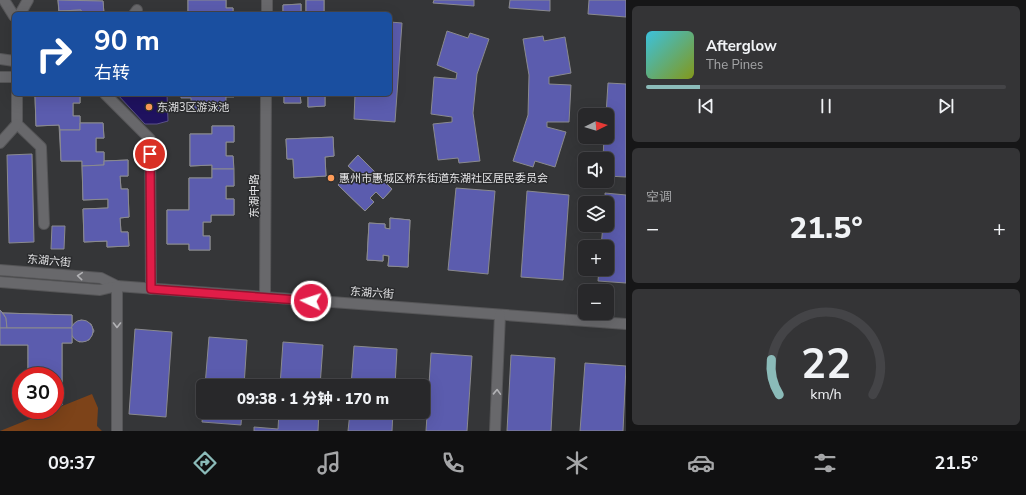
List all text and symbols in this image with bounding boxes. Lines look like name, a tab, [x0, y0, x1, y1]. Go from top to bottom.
text: 90 m	[94, 22, 160, 60]
icon: right	[28, 28, 80, 80]
text: Afterglow	[706, 36, 777, 56]
text: The Pines	[706, 56, 763, 74]
text: 右转	[94, 61, 130, 85]
icon: previous	[695, 95, 717, 117]
icon: pause	[815, 95, 837, 117]
icon: next	[935, 95, 957, 117]
place label: 东湖3区游泳池	[157, 100, 230, 115]
marker: 东湖3区游泳池	[144, 102, 154, 112]
north arrow	[578, 108, 614, 144]
map controls	[578, 108, 614, 320]
pin	[133, 137, 167, 171]
icon: arrive	[139, 143, 161, 165]
button: sound	[578, 152, 614, 188]
place label: 惠州市惠城区桥东街道东湖社区居民委员会	[339, 171, 548, 186]
marker: 惠州市惠城区桥东街道东湖社区居民委员会	[326, 173, 336, 183]
street label: 东湖中路	[247, 174, 262, 218]
text: 空调	[646, 188, 672, 206]
button: layers	[578, 196, 614, 232]
text: 21.5°	[789, 208, 863, 249]
text: −	[646, 214, 659, 244]
text: +	[993, 214, 1006, 244]
button: +	[578, 240, 614, 276]
street label: 东湖六街	[26, 252, 72, 270]
one-way arrow	[77, 272, 83, 281]
position arrow	[290, 280, 332, 322]
street label: 东湖六街	[350, 284, 394, 302]
button: −	[578, 284, 614, 320]
one-way arrow	[113, 322, 121, 328]
text: 22	[801, 336, 851, 393]
speed limit sign: 30	[12, 367, 64, 419]
text: km/h	[810, 385, 842, 404]
text: 09:38 · 1 分钟 · 170 m	[237, 389, 389, 409]
one-way arrow	[493, 389, 501, 395]
icon: directions	[191, 449, 219, 477]
icon: music	[315, 449, 343, 477]
icon: phone	[439, 449, 467, 477]
icon: climate	[563, 449, 591, 477]
icon: car	[687, 449, 715, 477]
icon: filters	[811, 449, 839, 477]
text: 09:37	[48, 451, 96, 475]
text: 21.5°	[934, 451, 978, 475]

